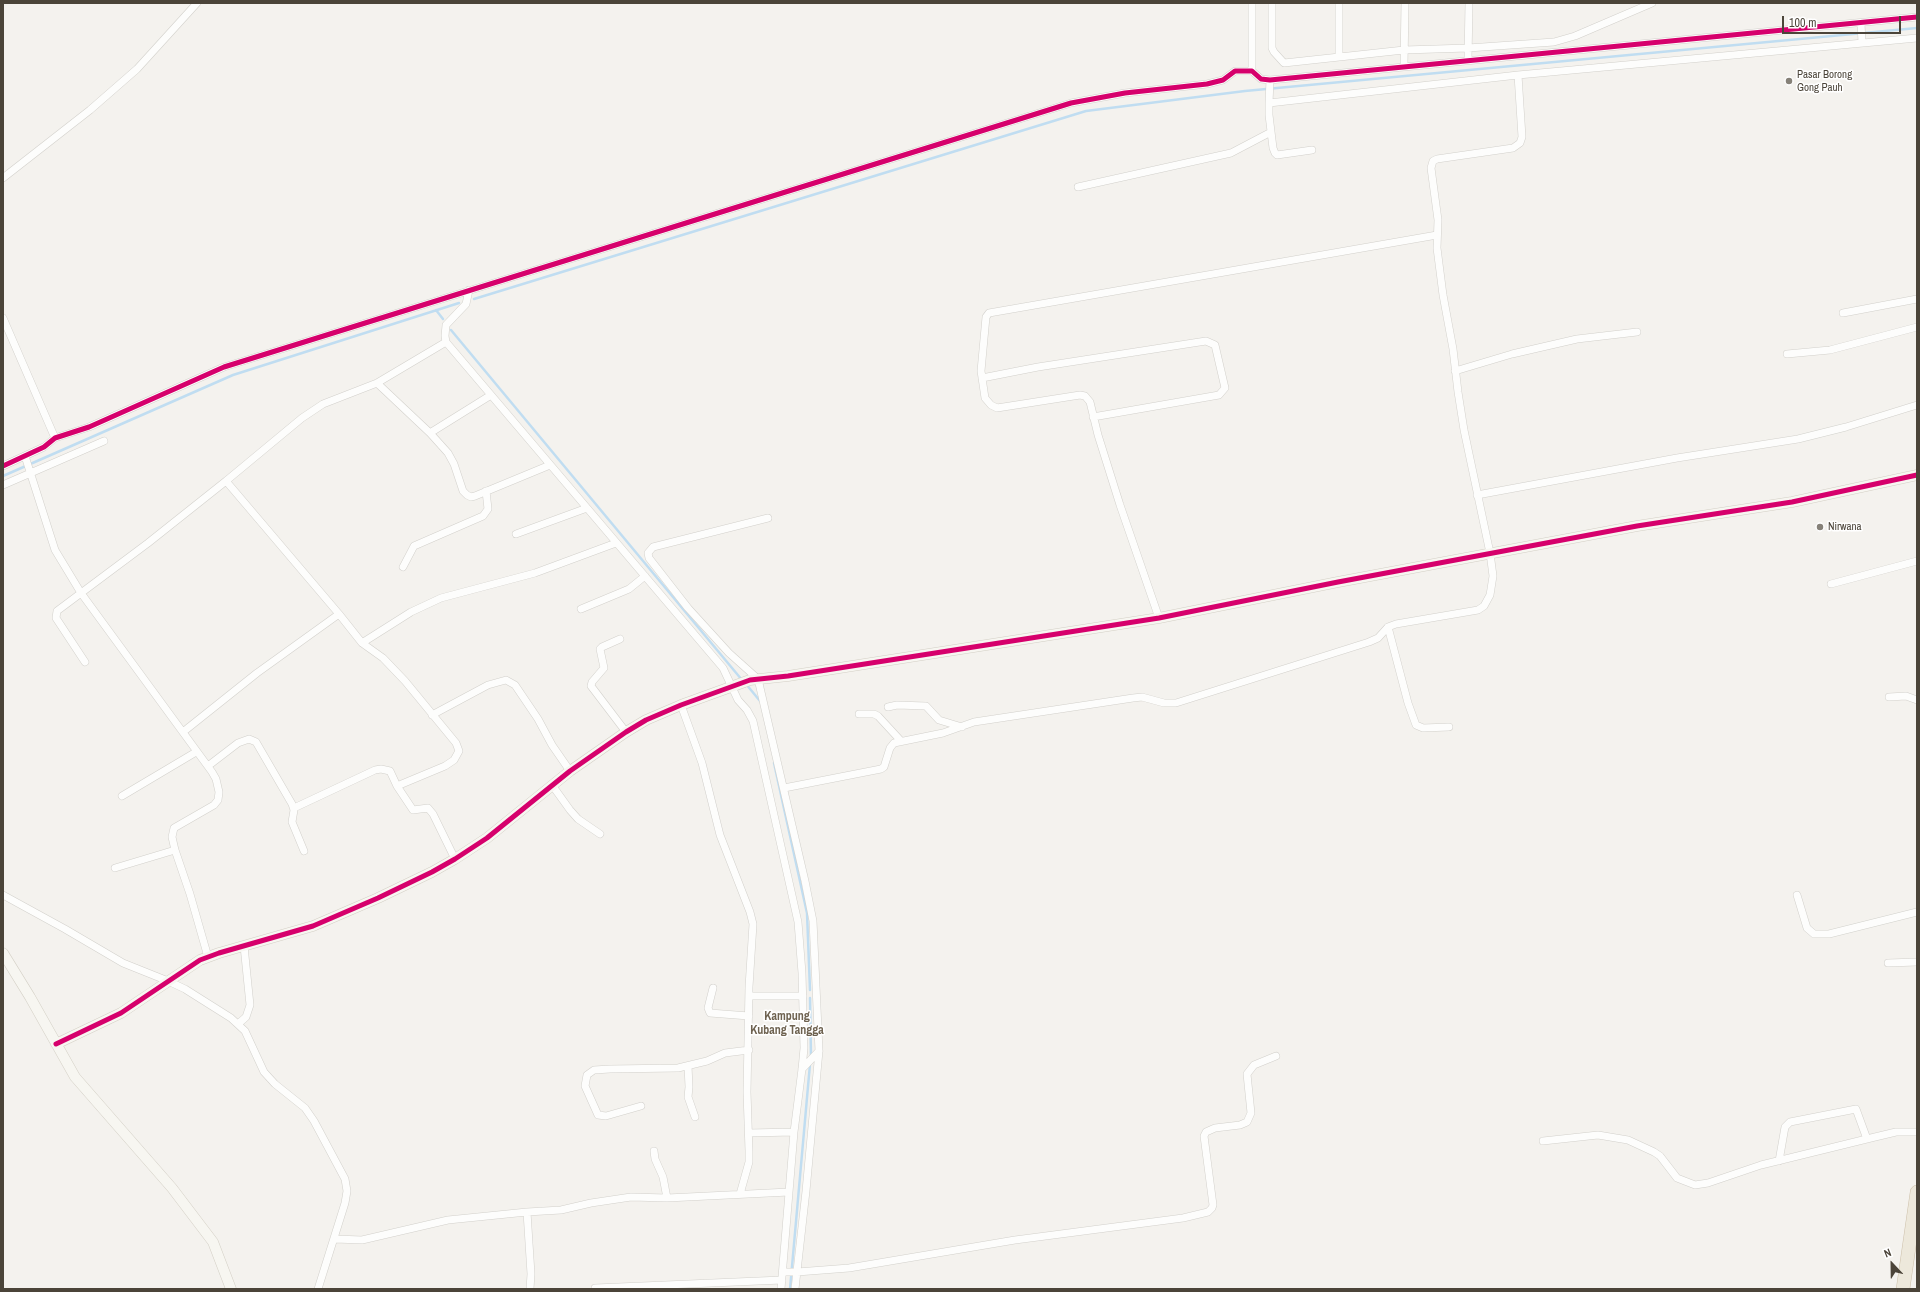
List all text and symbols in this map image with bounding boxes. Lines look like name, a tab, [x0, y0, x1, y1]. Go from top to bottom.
scale bar	[1784, 8, 1903, 34]
text: 100 m	[1789, 15, 1816, 31]
place label: Pasar Borong Gong Pauh	[1797, 68, 1852, 94]
marker: Pasar Borong Gong Pauh	[1784, 76, 1794, 86]
place label: Nirwana	[1828, 520, 1862, 534]
marker: Nirwana	[1815, 522, 1825, 532]
district label: Kampung Kubang Tangga	[750, 1010, 824, 1038]
north arrow	[1872, 1244, 1912, 1284]
text: N	[1882, 1245, 1893, 1261]

